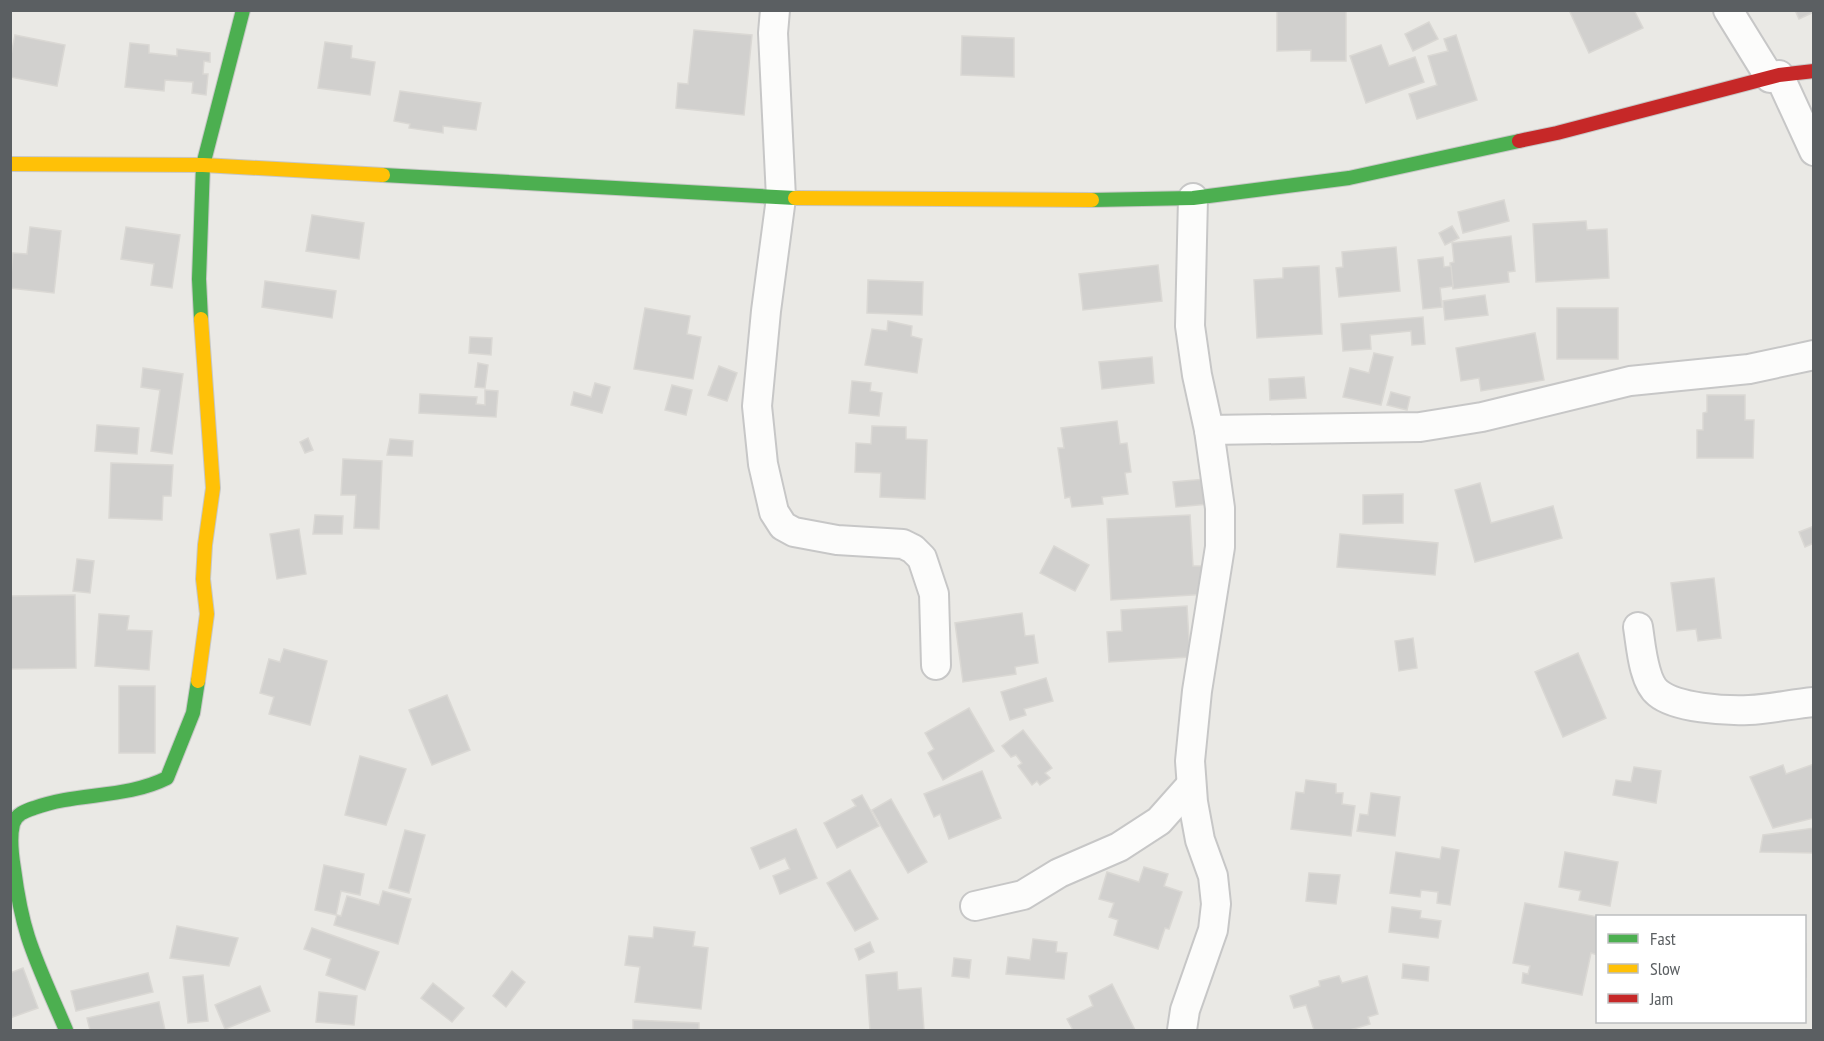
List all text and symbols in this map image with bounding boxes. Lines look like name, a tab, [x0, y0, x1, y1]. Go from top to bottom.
legend	[1596, 915, 1806, 1023]
text: Fast	[1650, 927, 1676, 950]
text: Slow	[1650, 957, 1681, 980]
text: Jam	[1649, 987, 1673, 1010]

